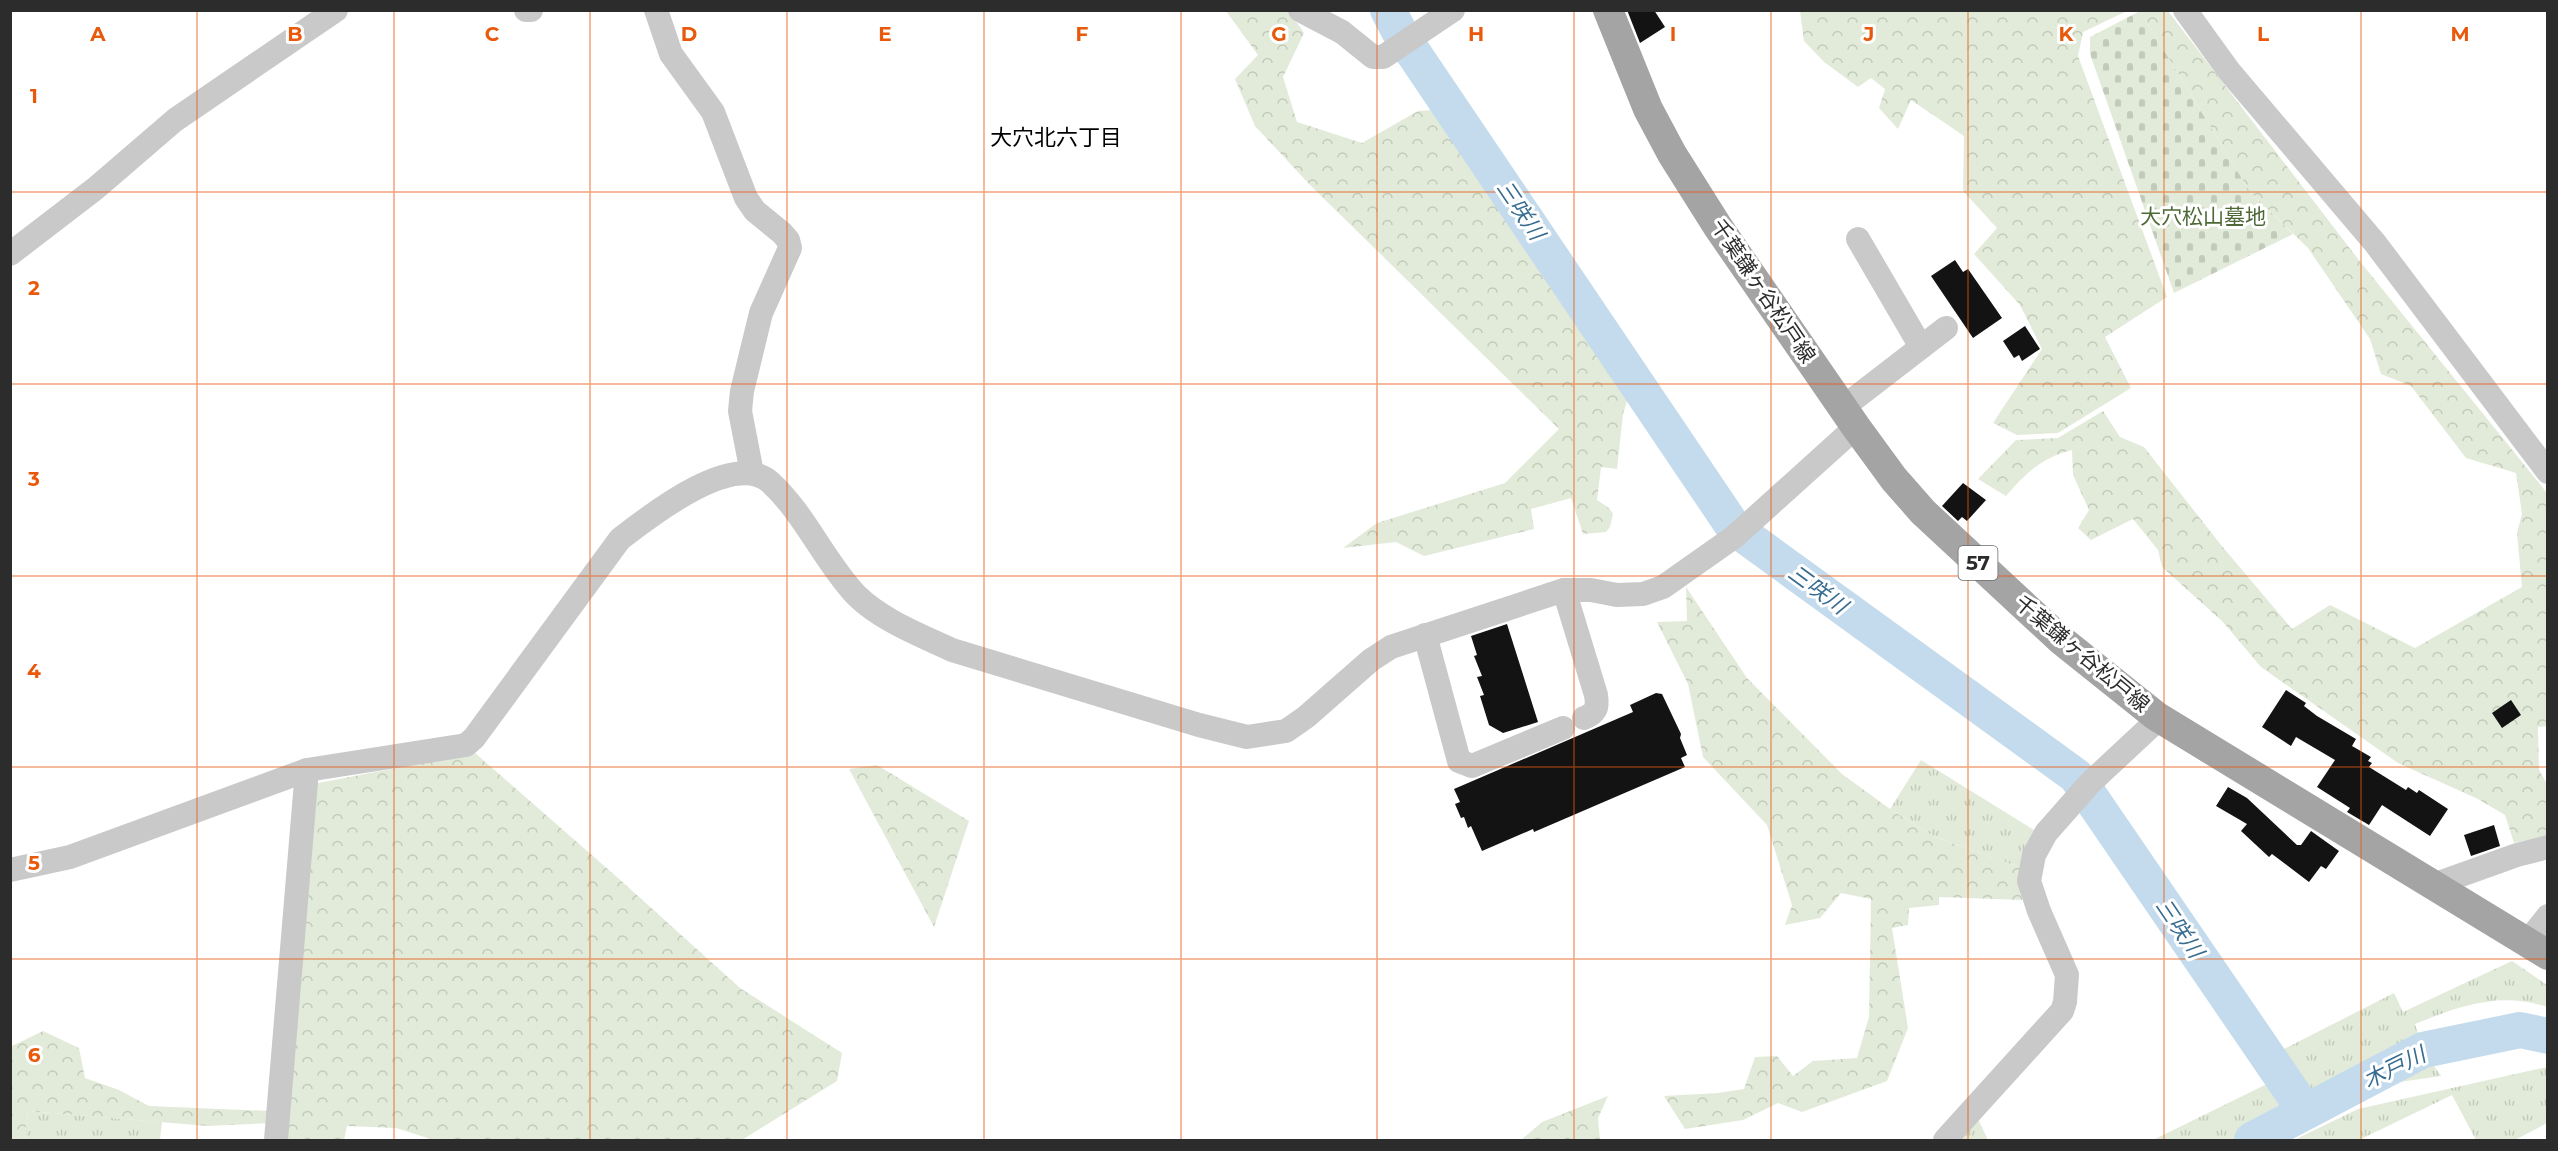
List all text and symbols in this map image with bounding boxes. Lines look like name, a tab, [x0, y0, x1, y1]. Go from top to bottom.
text: A	[89, 22, 106, 46]
text: B	[287, 22, 303, 46]
text: C	[485, 22, 500, 46]
text: D	[681, 22, 697, 46]
text: E	[878, 22, 892, 46]
text: F	[1076, 22, 1089, 46]
text: G	[1271, 22, 1287, 46]
text: H	[1468, 22, 1484, 46]
text: I	[1670, 22, 1676, 46]
text: J	[1863, 22, 1874, 46]
text: K	[2059, 22, 2075, 46]
text: L	[2257, 22, 2269, 46]
text: M	[2450, 22, 2470, 46]
text: 1	[30, 84, 38, 108]
district label: 大穴北六丁目	[990, 124, 1122, 151]
water label: 三咲川	[1491, 175, 1551, 247]
park label: 大穴松山墓地	[2140, 204, 2266, 229]
street label: 千葉鎌ヶ谷松戸線	[1706, 214, 1821, 367]
text: 2	[28, 276, 40, 300]
text: 3	[27, 467, 40, 491]
road number: 57	[1958, 546, 1998, 580]
water label: 三咲川	[1783, 559, 1854, 621]
street label: 千葉鎌ヶ谷松戸線	[2010, 590, 2155, 717]
text: 4	[27, 659, 41, 683]
text: 5	[28, 851, 40, 875]
water label: 三咲川	[2150, 893, 2210, 965]
water label: 木戸川	[2359, 1040, 2432, 1094]
text: 6	[28, 1043, 41, 1067]

